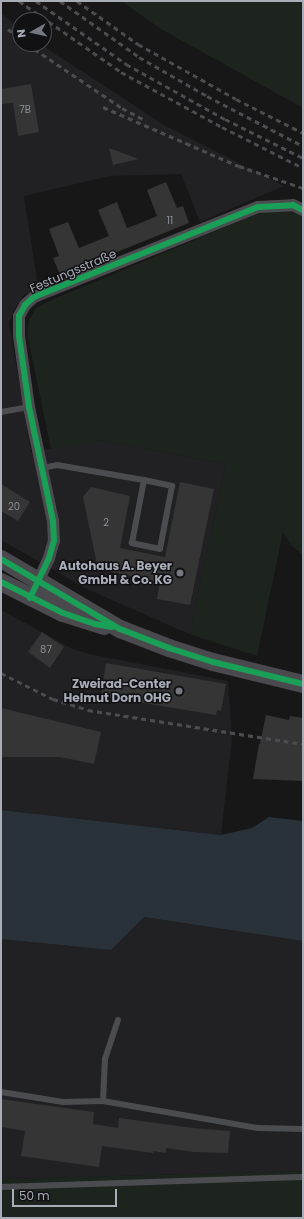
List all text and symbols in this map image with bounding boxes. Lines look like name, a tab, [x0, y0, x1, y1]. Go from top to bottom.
north arrow	[12, 12, 52, 52]
text: N	[13, 28, 30, 39]
house number: 7B	[19, 104, 31, 116]
house number: 11	[167, 215, 173, 227]
street label: Festungsstraße	[28, 246, 118, 296]
house number: 20	[8, 501, 20, 513]
house number: 2	[103, 517, 109, 529]
place label: Autohaus A. Beyer GmbH & Co. KG	[59, 559, 172, 587]
marker: Autohaus A. Beyer GmbH & Co. KG	[175, 568, 185, 578]
house number: 87	[40, 644, 52, 656]
place label: Zweirad-Center Helmut Dorn OHG	[64, 677, 171, 705]
marker: Zweirad-Center Helmut Dorn OHG	[174, 686, 184, 696]
scale bar	[14, 1181, 119, 1207]
text: 50 m	[19, 1187, 50, 1204]

